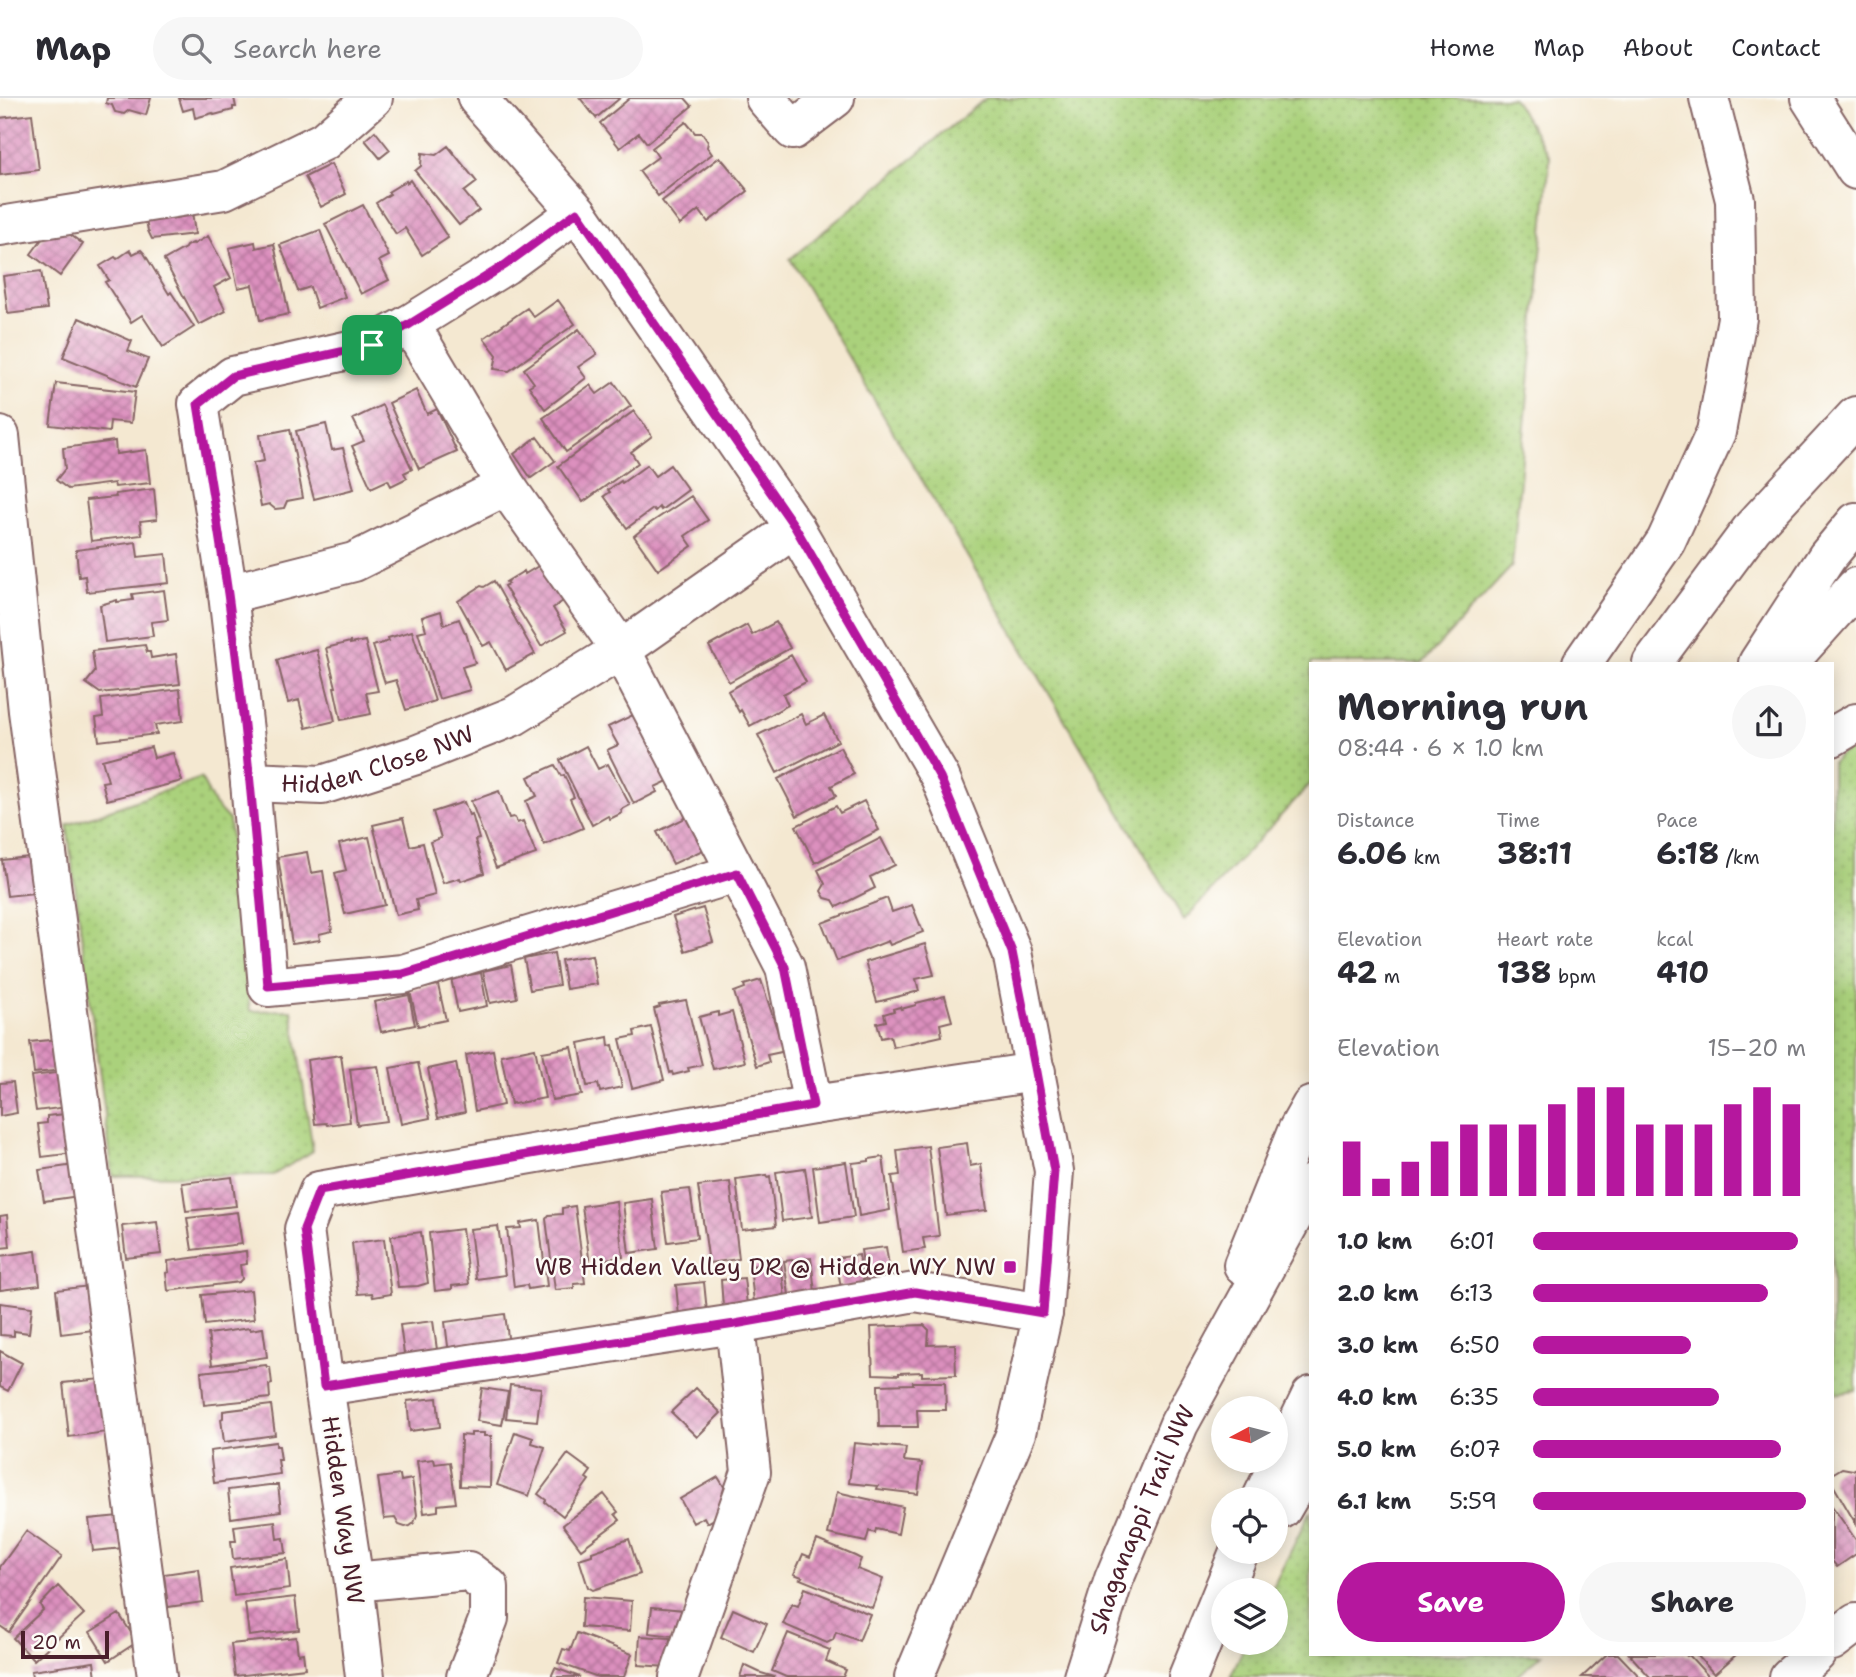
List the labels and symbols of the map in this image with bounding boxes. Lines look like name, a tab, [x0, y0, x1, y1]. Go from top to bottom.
pin	[342, 315, 402, 375]
street label: Hidden Close NW	[281, 718, 479, 801]
place label: WB Hidden Valley DR @ Hidden WY NW	[535, 1251, 996, 1283]
marker: WB Hidden Valley DR @ Hidden WY NW	[1002, 1259, 1018, 1275]
north arrow	[1211, 1396, 1288, 1474]
street label: Shaganappi Trail NW	[1082, 1399, 1202, 1638]
street label: Hidden Way NW	[314, 1414, 372, 1606]
scale bar	[21, 1628, 108, 1660]

